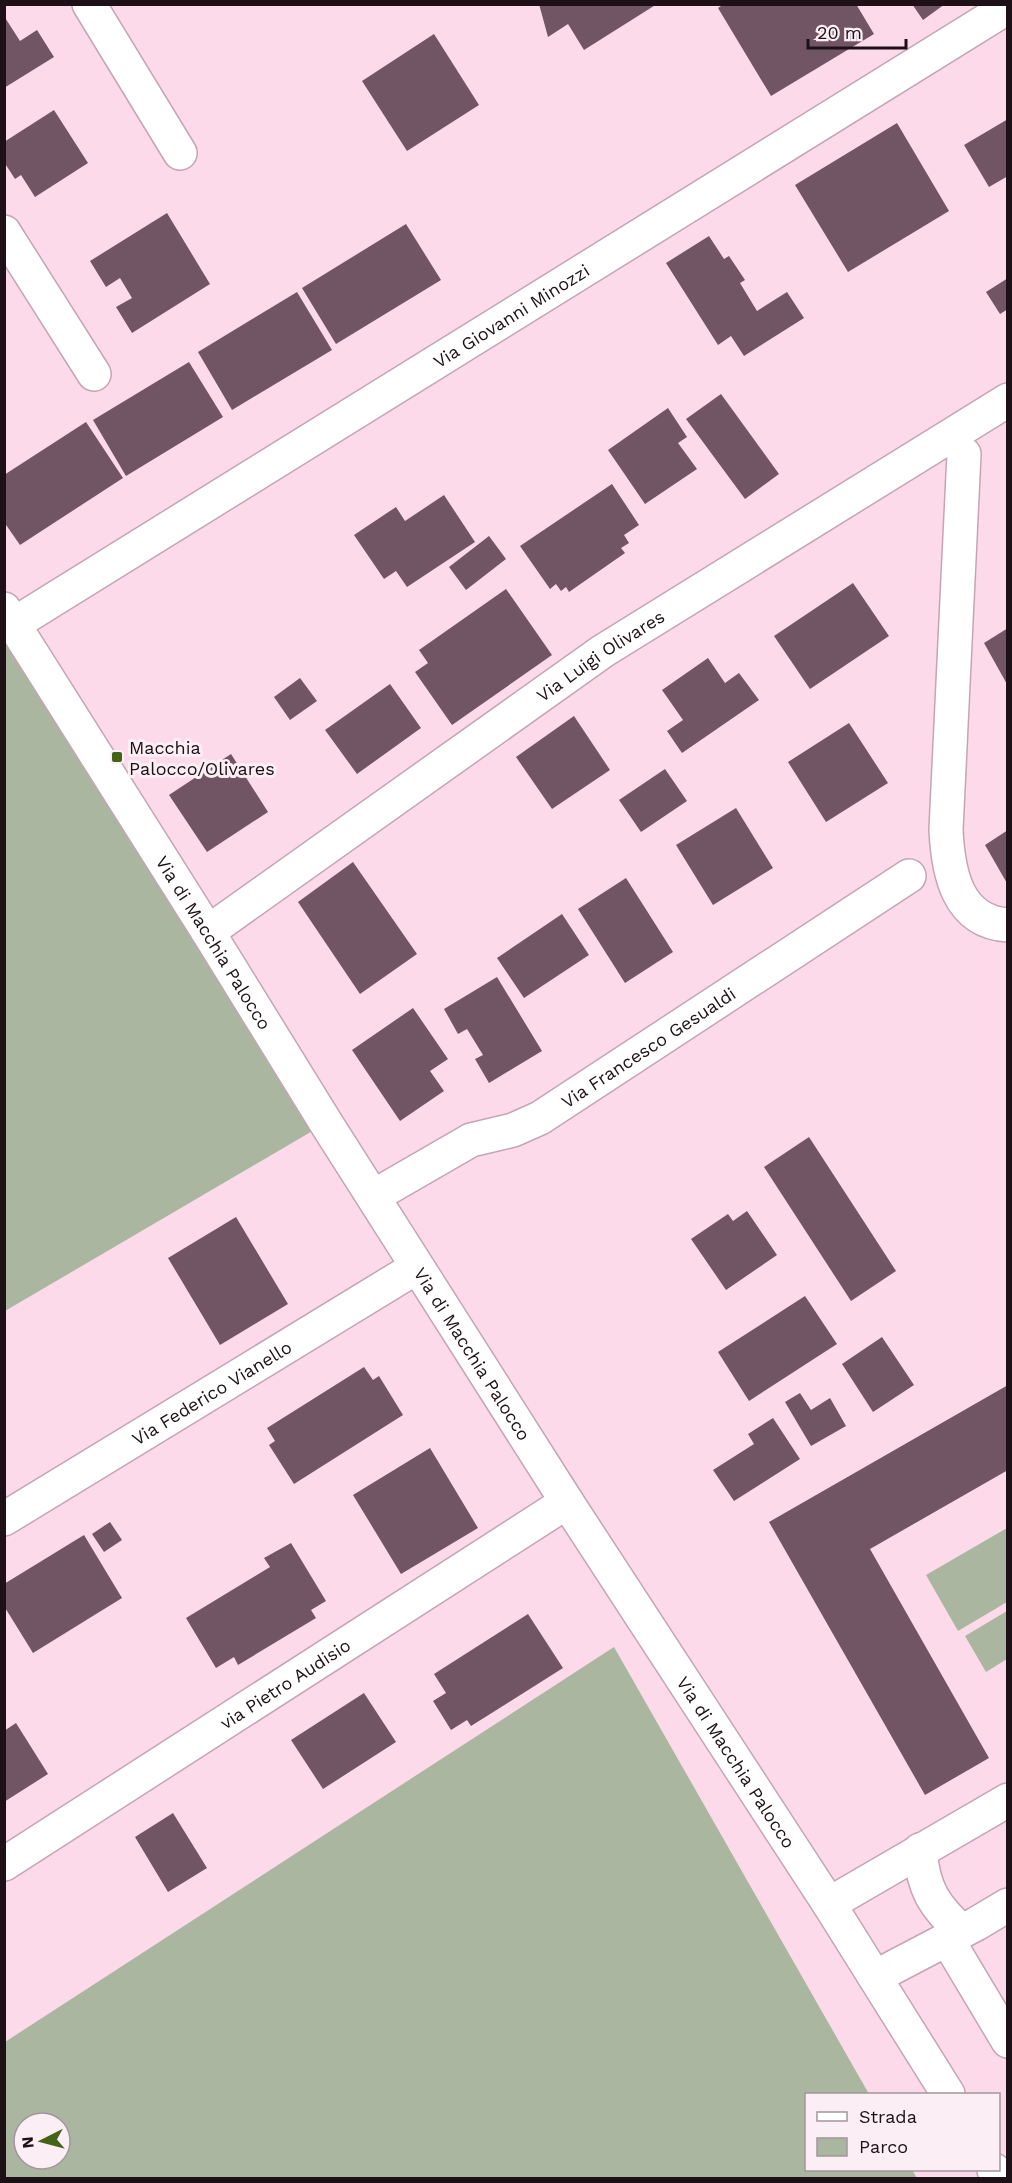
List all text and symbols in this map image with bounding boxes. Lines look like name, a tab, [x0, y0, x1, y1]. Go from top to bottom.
scale bar	[808, 12, 906, 50]
text: 20 m	[817, 22, 862, 43]
street label: Via Giovanni Minozzi	[429, 259, 593, 372]
street label: Via Luigi Olivares	[532, 605, 668, 706]
place label: Macchia Palocco/Olivares	[129, 737, 275, 779]
marker: Macchia Palocco/Olivares	[110, 750, 124, 764]
street label: Via di Macchia Palocco	[152, 852, 276, 1033]
street label: Via Francesco Gesualdi	[557, 982, 739, 1112]
street label: Via di Macchia Palocco	[410, 1263, 535, 1444]
street label: Via Federico Vianello	[128, 1336, 295, 1449]
street label: via Pietro Audisio	[216, 1634, 354, 1733]
street label: Via di Macchia Palocco	[673, 1672, 800, 1852]
legend	[805, 2093, 1000, 2171]
text: Strada	[859, 2106, 917, 2127]
north arrow	[12, 2111, 72, 2171]
text: N	[18, 2136, 38, 2149]
text: Parco	[859, 2136, 908, 2157]

